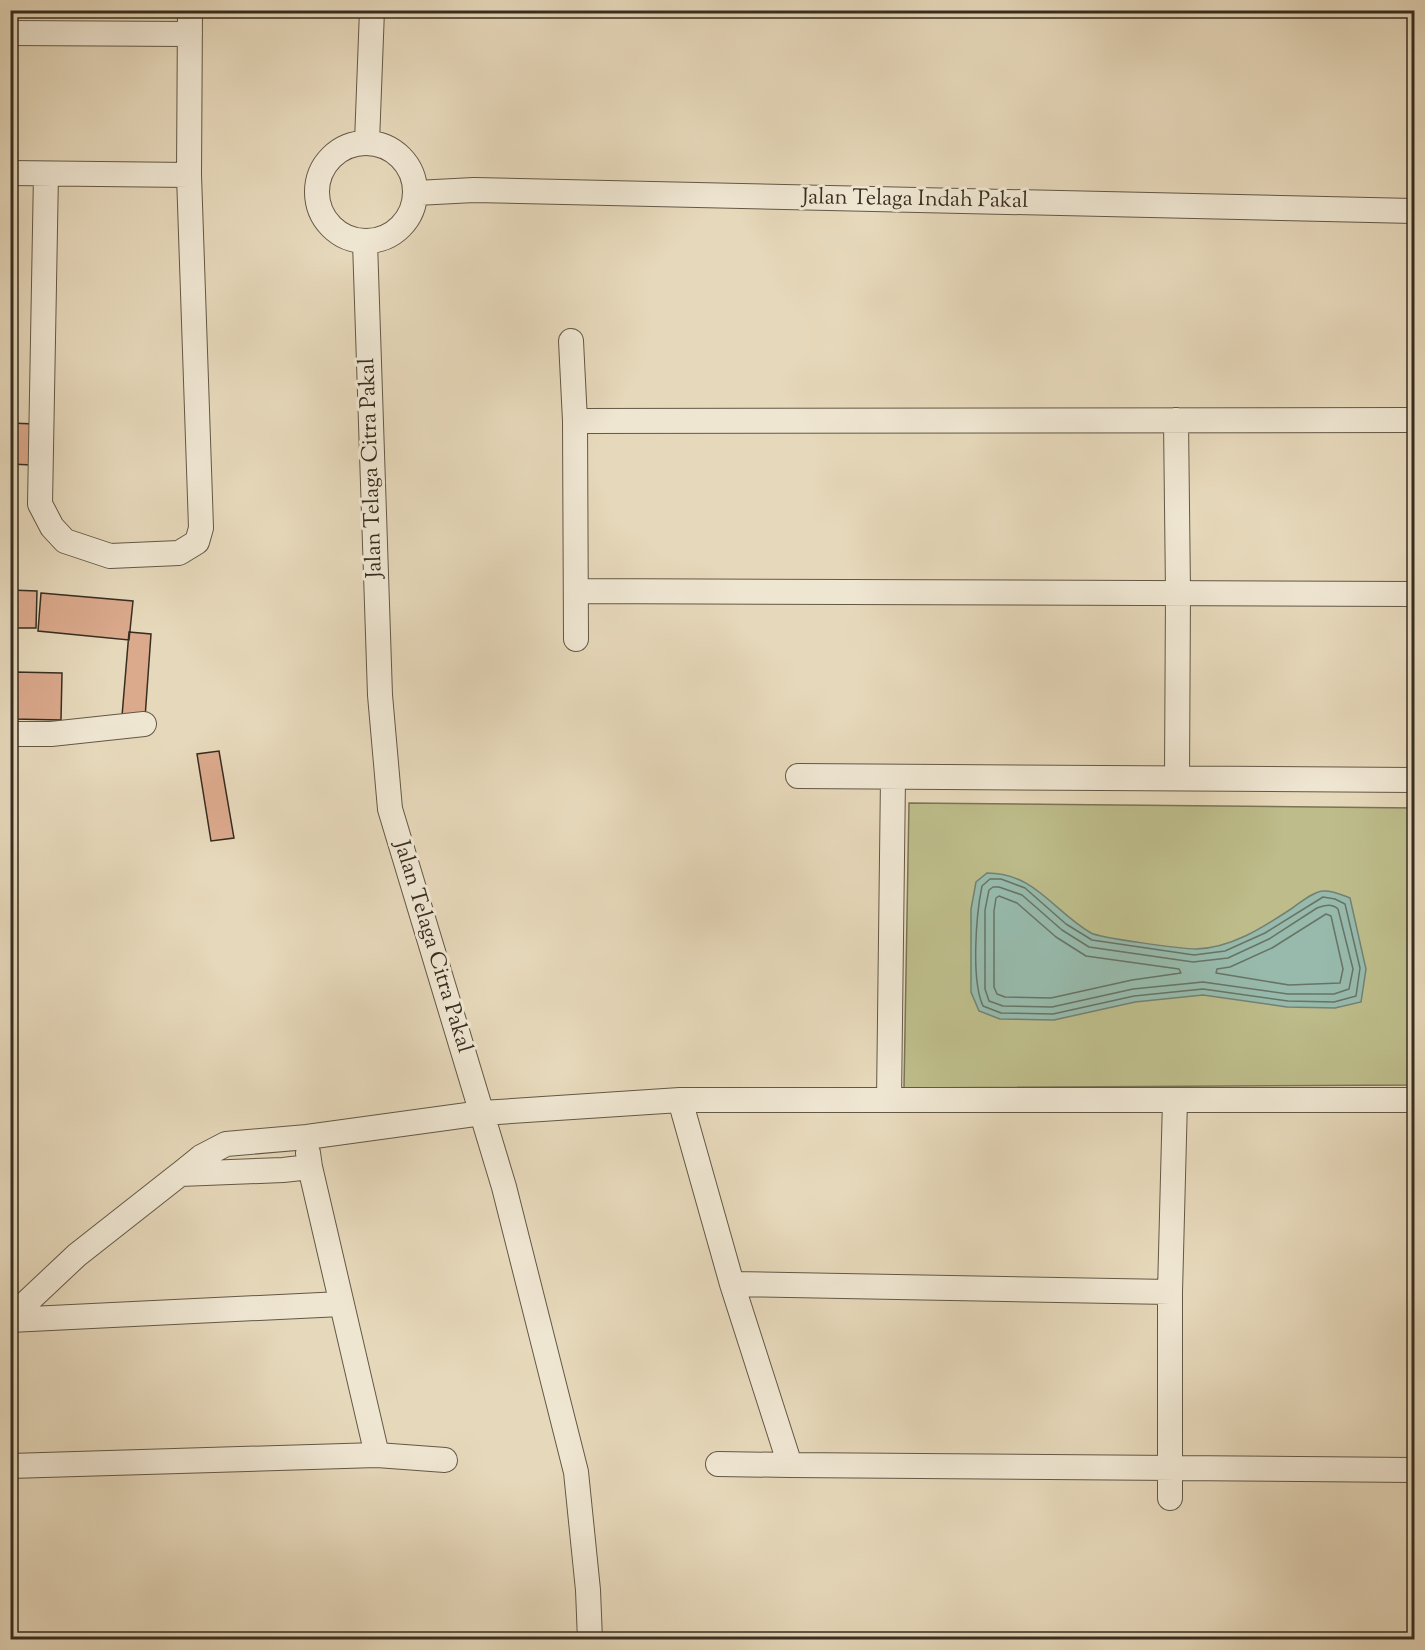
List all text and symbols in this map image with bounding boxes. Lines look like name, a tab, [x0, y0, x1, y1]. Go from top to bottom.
street label: Jalan Telaga Indah Pakal	[801, 182, 1028, 218]
street label: Jalan Telaga Citra Pakal	[352, 357, 392, 580]
street label: Jalan Telaga Citra Pakal	[384, 836, 480, 1057]

